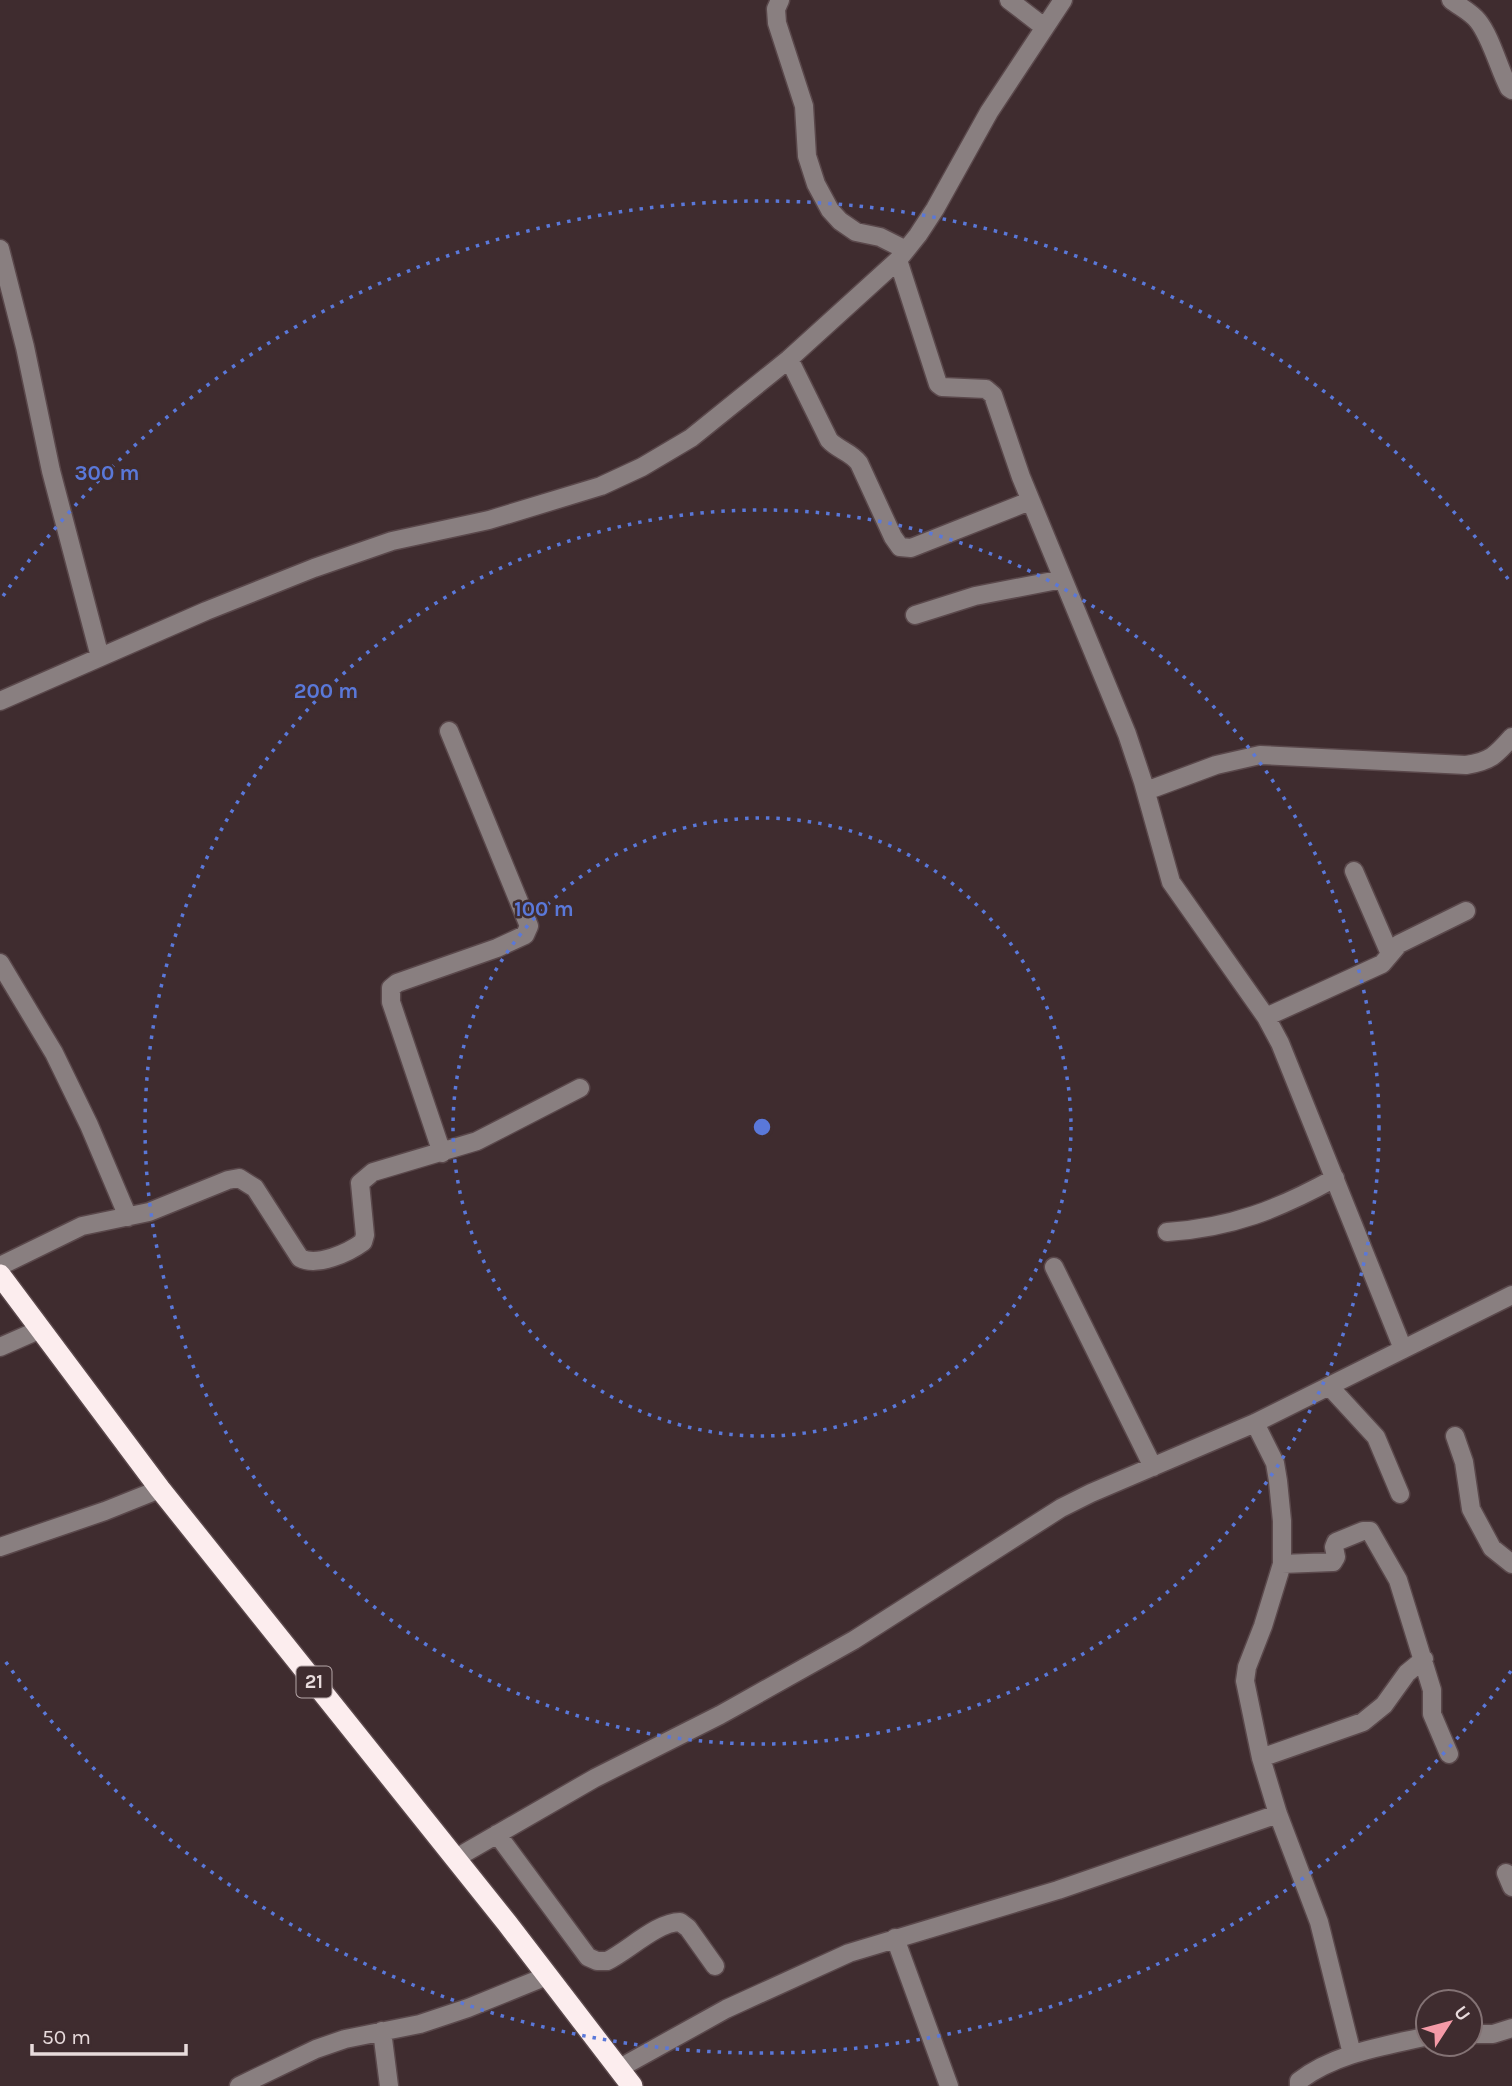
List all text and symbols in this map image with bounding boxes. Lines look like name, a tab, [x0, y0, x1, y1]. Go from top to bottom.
text: 300 m	[75, 461, 139, 485]
text: 200 m	[294, 679, 358, 703]
text: 100 m	[514, 897, 574, 921]
centre of rings	[750, 1115, 774, 1139]
road number: 21	[296, 1666, 332, 1698]
north arrow	[1414, 1988, 1484, 2058]
text: U	[1449, 2002, 1475, 2025]
scale bar	[32, 2012, 186, 2056]
text: 50 m	[42, 2025, 91, 2049]

